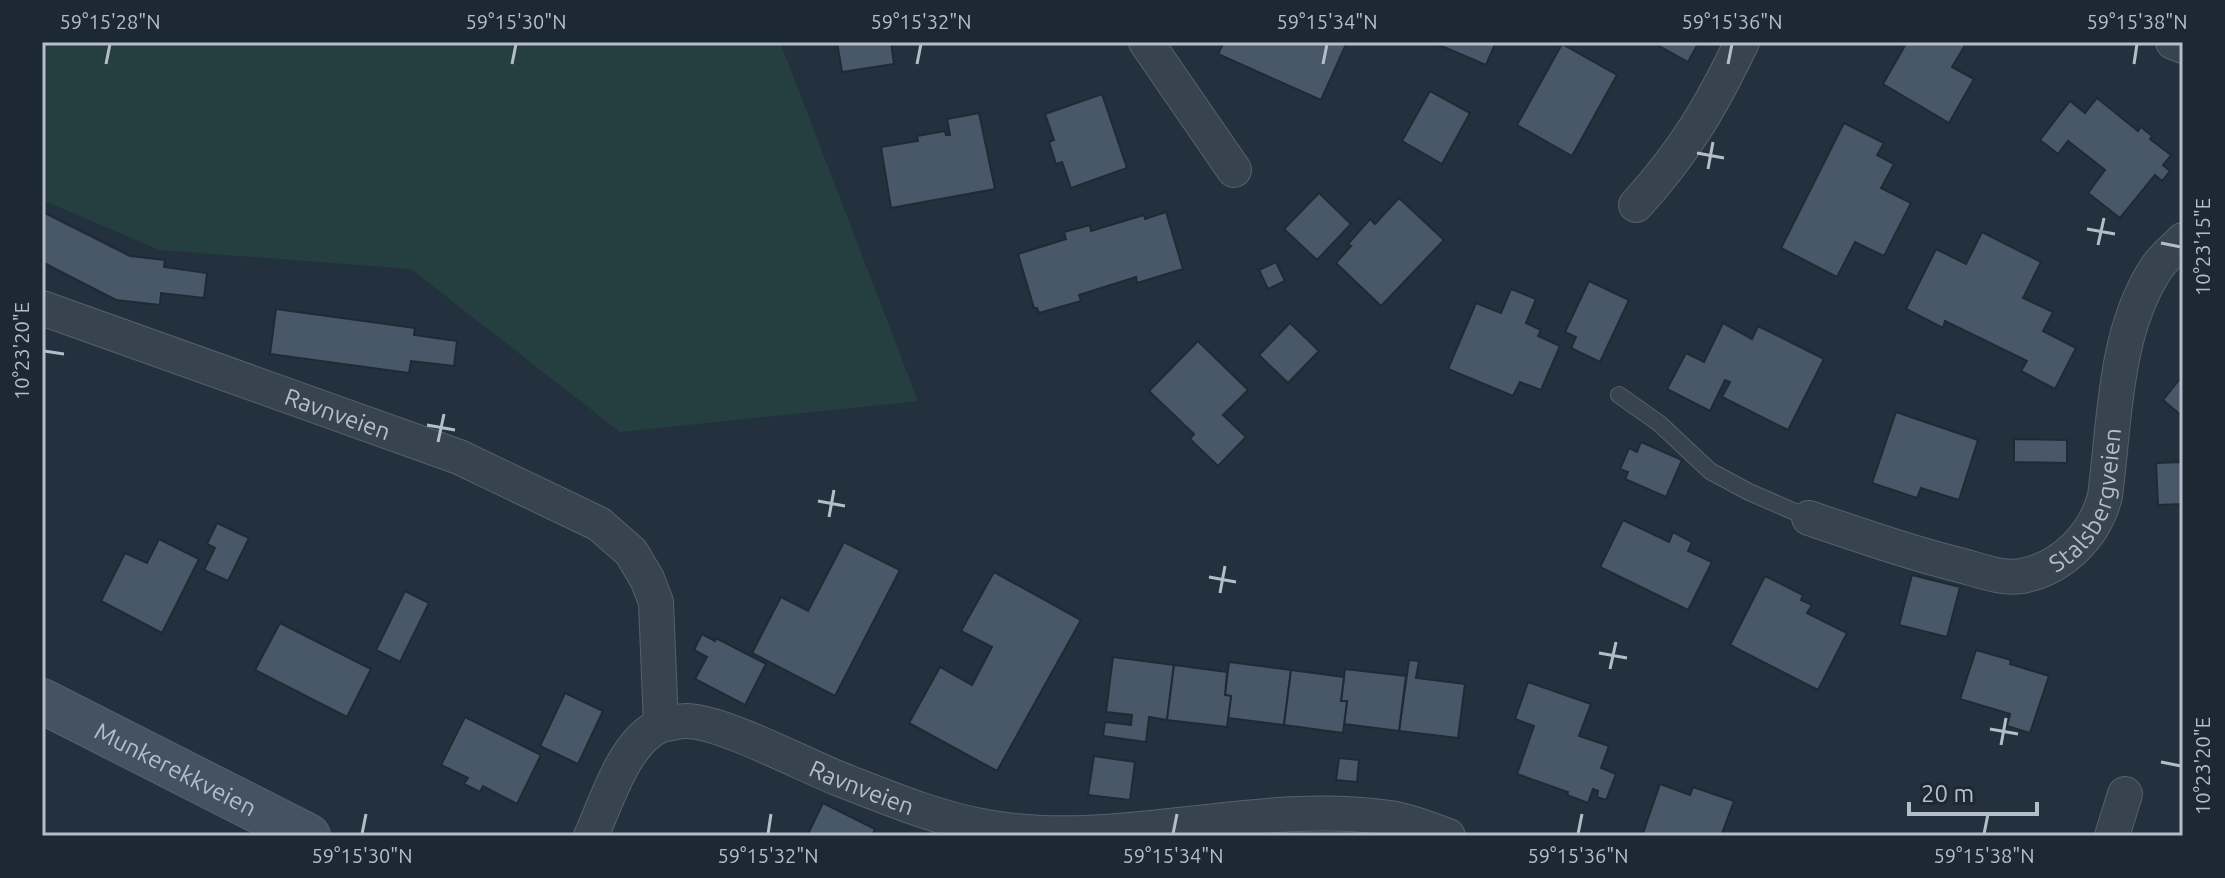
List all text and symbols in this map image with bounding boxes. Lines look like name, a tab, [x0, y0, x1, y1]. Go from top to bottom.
text: 59°15'28"N	[59, 10, 161, 33]
text: 59°15'30"N	[465, 10, 567, 33]
text: 59°15'32"N	[870, 10, 972, 33]
text: 59°15'34"N	[1276, 10, 1378, 33]
text: 59°15'36"N	[1681, 10, 1783, 33]
text: 59°15'38"N	[2086, 10, 2188, 33]
text: 10°23'15"E	[2191, 198, 2214, 296]
text: 10°23'20"E	[10, 302, 33, 400]
street label: Ravnveien	[281, 382, 394, 445]
street label: Stalsbergveien	[2044, 427, 2126, 577]
street label: Munkerekkveien	[90, 717, 261, 821]
text: 10°23'20"E	[2191, 717, 2214, 815]
street label: Ravnveien	[805, 754, 918, 820]
scale bar	[1909, 766, 2037, 816]
text: 20 m	[1921, 780, 1974, 807]
text: 59°15'30"N	[311, 844, 413, 867]
text: 59°15'32"N	[717, 844, 819, 867]
text: 59°15'34"N	[1122, 844, 1224, 867]
text: 59°15'36"N	[1527, 844, 1629, 867]
text: 59°15'38"N	[1933, 844, 2035, 867]

